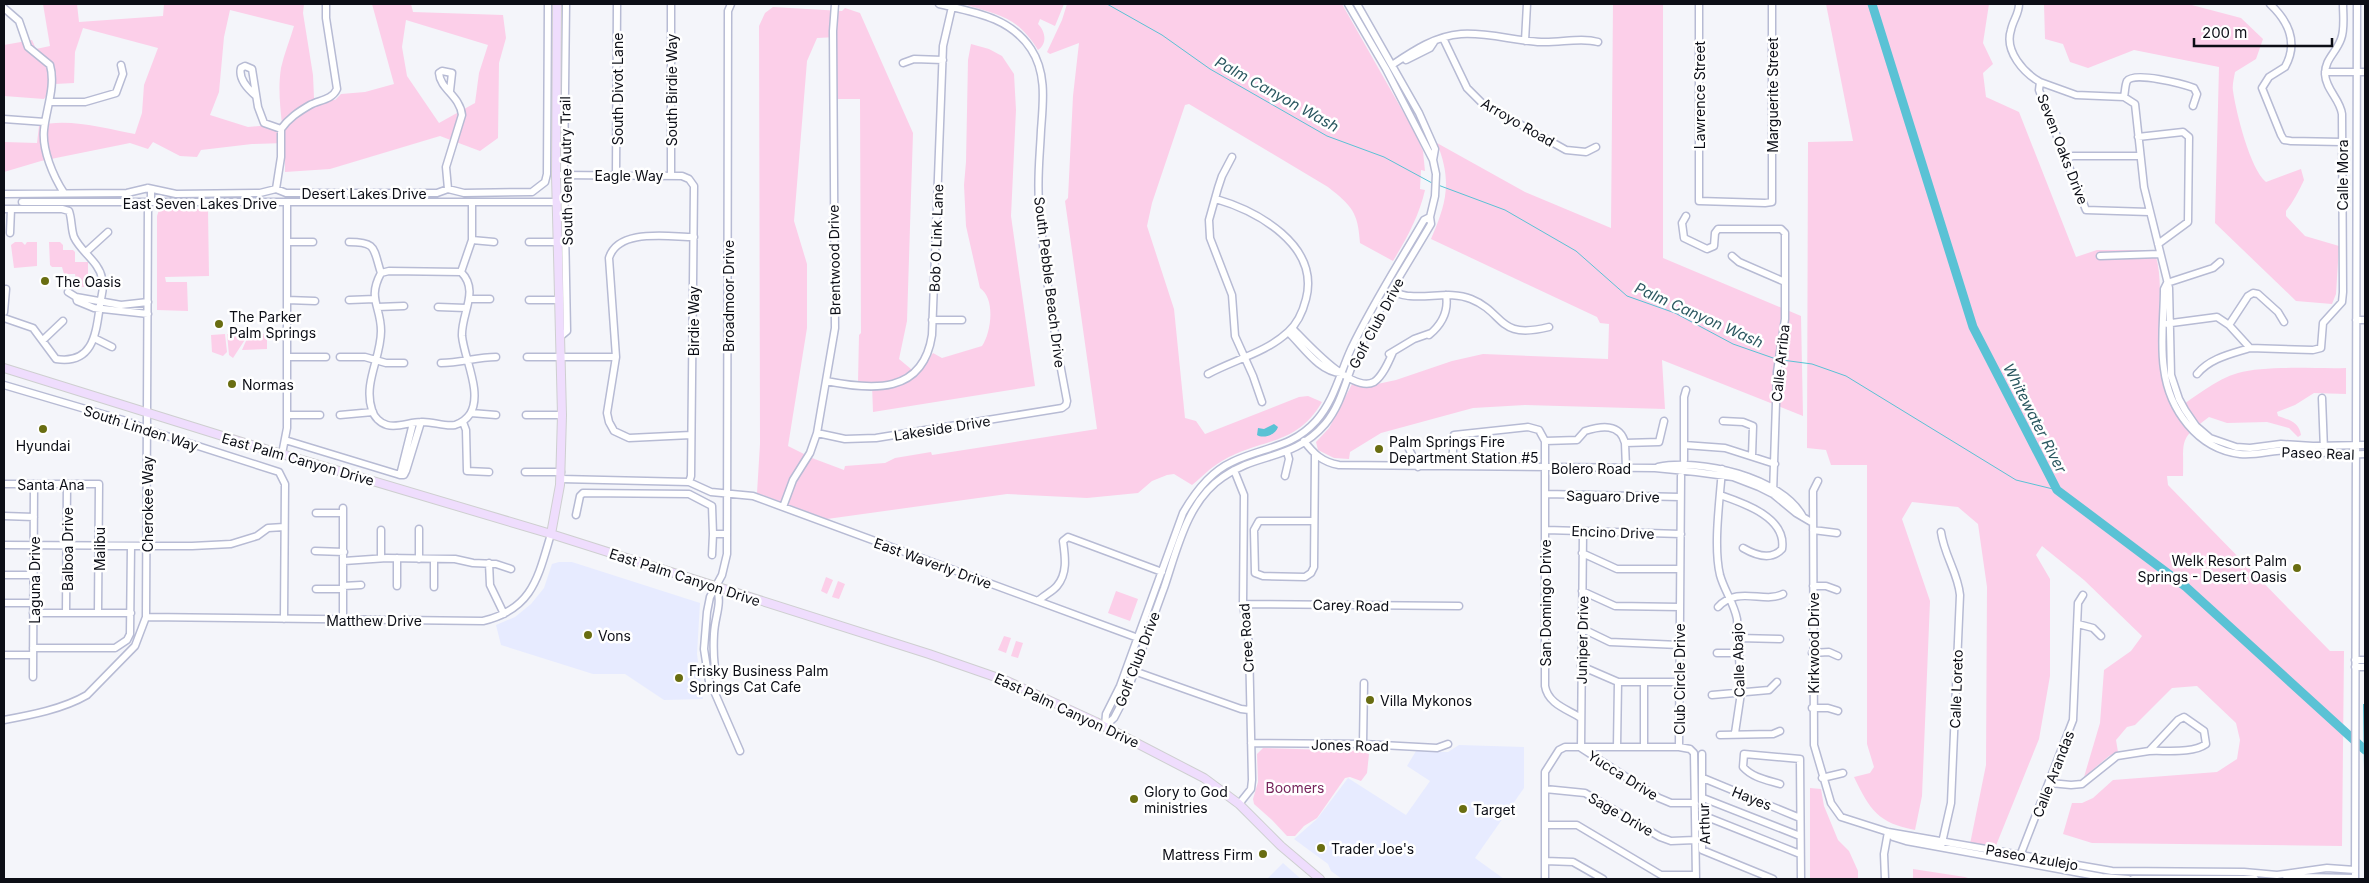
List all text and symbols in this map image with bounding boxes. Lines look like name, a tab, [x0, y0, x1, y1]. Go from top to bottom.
scale bar	[2194, 15, 2332, 47]
text: 200 m	[2202, 23, 2247, 42]
street label: South Divot Lane	[609, 33, 626, 145]
street label: South Birdie Way	[663, 34, 680, 146]
street label: Marguerite Street	[1764, 37, 1781, 153]
street label: Lawrence Street	[1691, 40, 1708, 149]
water label: Palm Canyon Wash	[1212, 52, 1342, 136]
street label: Seven Oaks Drive	[2034, 91, 2092, 207]
street label: Arroyo Road	[1478, 94, 1558, 150]
street label: South Gene Autry Trail	[556, 96, 576, 246]
street label: Calle Mora	[2334, 139, 2351, 211]
street label: Eagle Way	[595, 167, 664, 184]
street label: Bob O Link Lane	[926, 184, 946, 292]
street label: Desert Lakes Drive	[301, 185, 427, 202]
street label: East Seven Lakes Drive	[123, 195, 277, 212]
street label: South Pebble Beach Drive	[1031, 195, 1069, 369]
street label: Brentwood Drive	[825, 205, 843, 315]
street label: Broadmoor Drive	[720, 240, 737, 352]
place label: The Oasis	[55, 273, 121, 290]
marker: The Oasis	[39, 275, 51, 287]
street label: Golf Club Drive	[1345, 275, 1407, 371]
water label: Palm Canyon Wash	[1632, 278, 1766, 352]
street label: Birdie Way	[685, 286, 702, 356]
place label: The Parker Palm Springs	[229, 308, 316, 341]
marker: The Parker Palm Springs	[213, 318, 225, 330]
street label: Calle Arriba	[1767, 324, 1793, 402]
water label: Whitewater River	[1999, 360, 2071, 476]
place label: Normas	[242, 376, 294, 393]
marker: Normas	[226, 378, 238, 390]
street label: South Linden Way	[82, 401, 201, 455]
street label: Lakeside Drive	[893, 412, 991, 444]
marker: Hyundai	[37, 423, 49, 435]
street label: East Palm Canyon Drive	[220, 429, 376, 489]
place label: Palm Springs Fire Department Station #5	[1389, 433, 1539, 466]
place label: Hyundai	[16, 437, 70, 454]
marker: Palm Springs Fire Department Station #5	[1373, 443, 1385, 455]
street label: Paseo Real	[2281, 443, 2355, 463]
street label: Cherokee Way	[139, 456, 156, 552]
street label: Bolero Road	[1551, 460, 1631, 477]
street label: Santa Ana	[17, 476, 85, 493]
street label: Saguaro Drive	[1566, 487, 1660, 505]
street label: Balboa Drive	[59, 507, 76, 591]
street label: Encino Drive	[1571, 522, 1655, 542]
street label: Malibu	[91, 527, 108, 571]
street label: East Waverly Drive	[872, 534, 994, 592]
street label: Laguna Drive	[26, 536, 43, 624]
street label: San Domingo Drive	[1537, 539, 1554, 667]
street label: East Palm Canyon Drive	[607, 545, 763, 609]
place label: Welk Resort Palm Springs - Desert Oasis	[2137, 552, 2287, 585]
marker: Welk Resort Palm Springs - Desert Oasis	[2291, 562, 2303, 574]
street label: Kirkwood Drive	[1805, 592, 1822, 694]
street label: Carey Road	[1313, 596, 1389, 614]
street label: Juniper Drive	[1573, 596, 1591, 684]
street label: Cree Road	[1235, 603, 1257, 673]
street label: Golf Club Drive	[1111, 609, 1163, 709]
street label: Matthew Drive	[326, 612, 422, 629]
street label: Calle Abajo	[1728, 622, 1748, 698]
street label: Club Circle Drive	[1671, 623, 1688, 735]
place label: Vons	[598, 627, 631, 644]
marker: Vons	[582, 629, 594, 641]
street label: Calle Loreto	[1946, 649, 1966, 729]
place label: Frisky Business Palm Springs Cat Cafe	[689, 662, 828, 695]
street label: East Palm Canyon Drive	[992, 669, 1142, 751]
marker: Frisky Business Palm Springs Cat Cafe	[673, 672, 685, 684]
place label: Villa Mykonos	[1380, 692, 1472, 709]
marker: Villa Mykonos	[1364, 694, 1376, 706]
street label: Calle Arandas	[2029, 728, 2077, 820]
street label: Jones Road	[1311, 736, 1389, 754]
street label: Yucca Drive	[1585, 747, 1661, 803]
park label: Boomers	[1265, 779, 1325, 796]
street label: Hayes	[1730, 782, 1774, 814]
place label: Glory to God ministries	[1144, 783, 1228, 816]
street label: Sage Drive	[1585, 789, 1657, 839]
marker: Glory to God ministries	[1128, 793, 1140, 805]
place label: Target	[1473, 801, 1516, 818]
marker: Target	[1457, 803, 1469, 815]
street label: Arthur	[1695, 803, 1713, 845]
place label: Trader Joe's	[1331, 840, 1414, 857]
street label: Paseo Azulejo	[1984, 840, 2080, 874]
marker: Trader Joe's	[1315, 842, 1327, 854]
place label: Mattress Firm	[1162, 846, 1253, 863]
marker: Mattress Firm	[1257, 848, 1269, 860]

